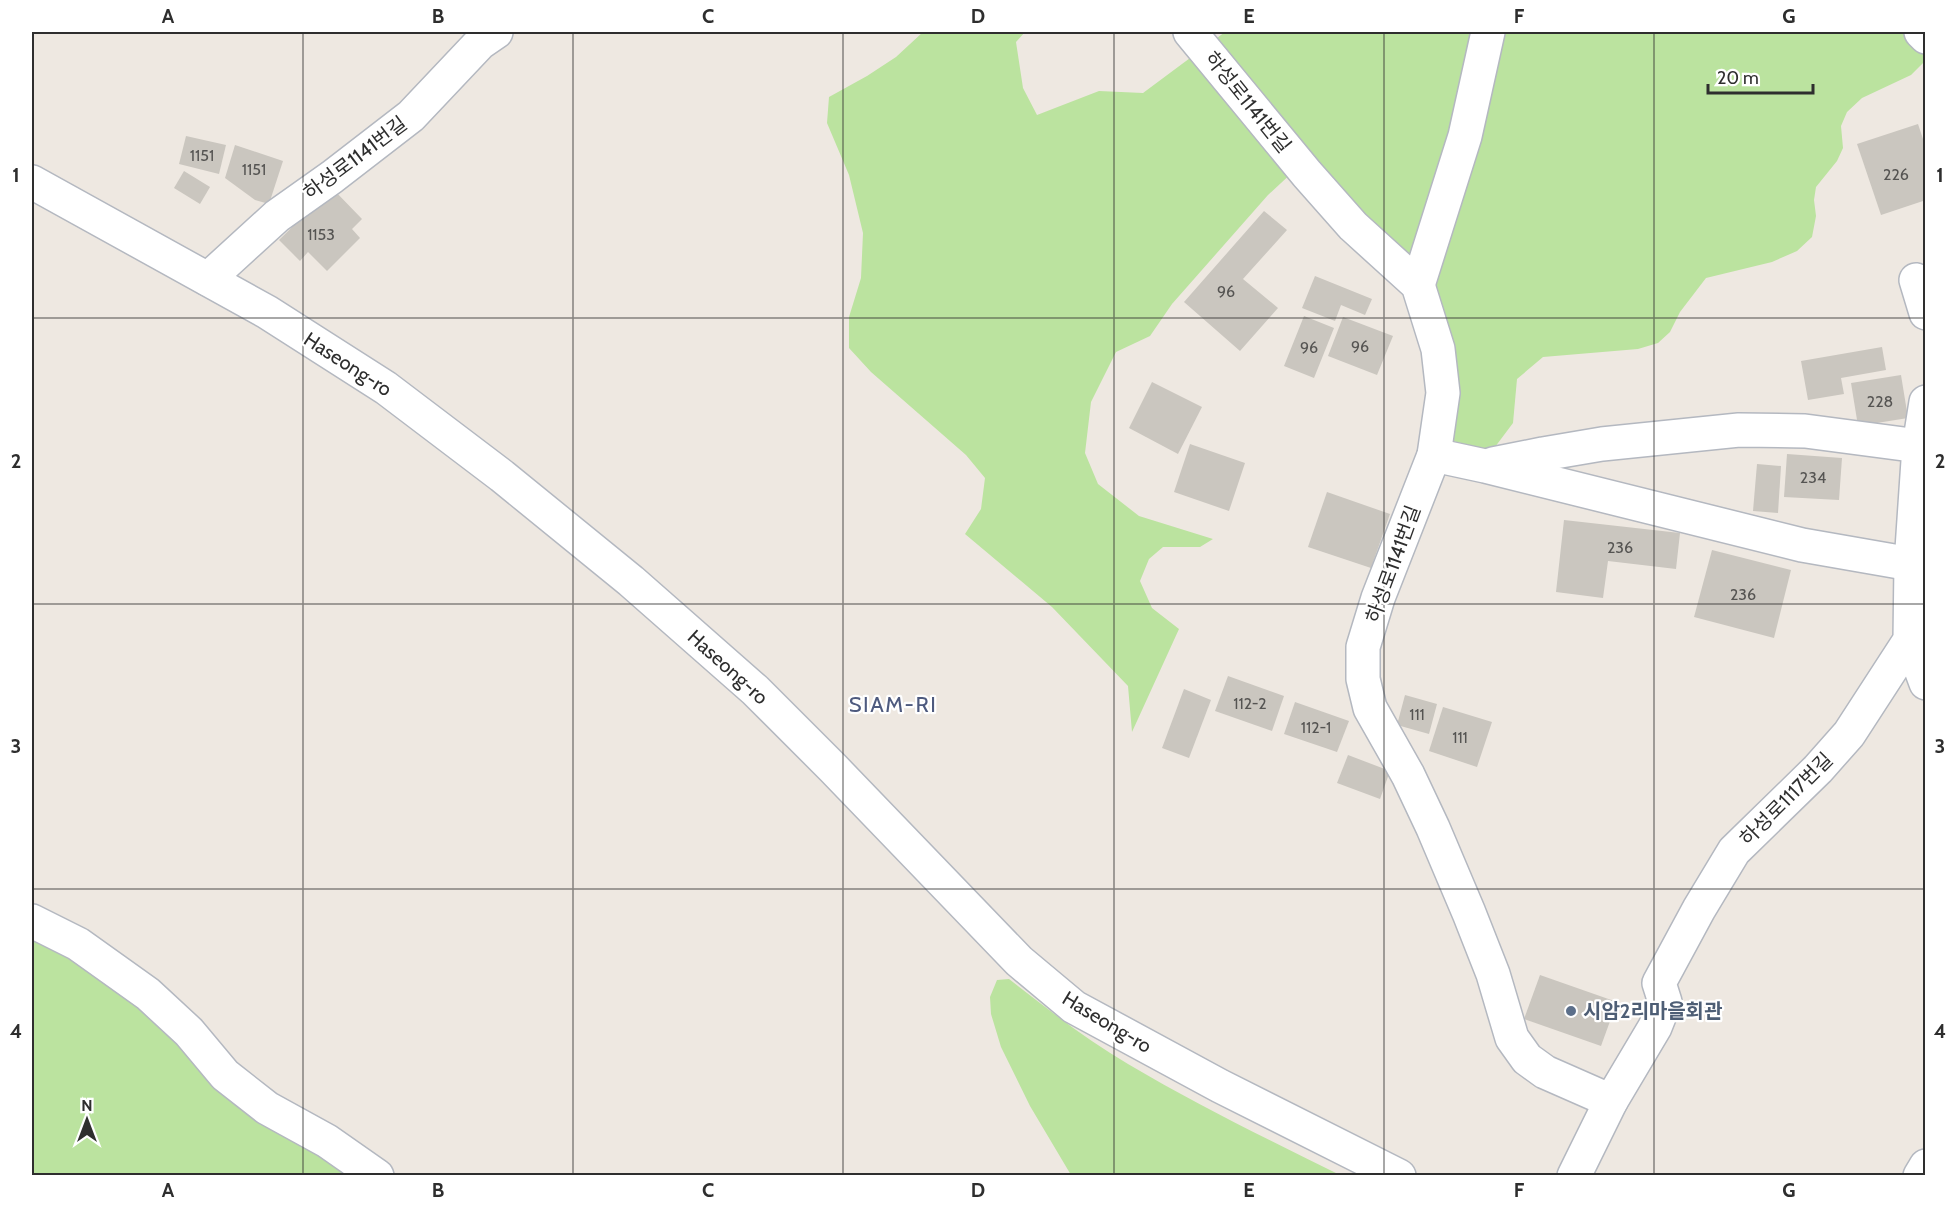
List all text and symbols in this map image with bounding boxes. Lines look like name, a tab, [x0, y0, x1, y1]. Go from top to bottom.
text: A	[162, 4, 175, 28]
text: B	[432, 4, 444, 28]
text: C	[702, 4, 714, 28]
text: D	[971, 4, 985, 28]
text: E	[1243, 4, 1255, 28]
text: F	[1514, 4, 1525, 28]
text: G	[1782, 4, 1796, 28]
street label: 하성로1141번길	[1200, 47, 1296, 157]
scale bar	[1708, 57, 1813, 95]
text: 20 m	[1717, 67, 1759, 89]
street label: 하성로1141번길	[299, 111, 411, 205]
house number: 1151	[190, 146, 214, 165]
house number: 1151	[242, 160, 266, 179]
text: 1	[12, 163, 20, 187]
text: 1	[1936, 163, 1944, 187]
house number: 226	[1883, 165, 1909, 184]
house number: 1153	[307, 225, 335, 244]
house number: 96	[1217, 282, 1235, 301]
street label: Haseong-ro	[300, 327, 396, 401]
house number: 96	[1351, 337, 1369, 356]
house number: 96	[1300, 338, 1318, 357]
house number: 228	[1867, 392, 1893, 411]
text: 2	[11, 449, 21, 473]
text: 2	[1935, 449, 1945, 473]
house number: 234	[1800, 468, 1826, 487]
street label: 하성로1141번길	[1361, 502, 1425, 626]
house number: 236	[1607, 538, 1633, 557]
house number: 236	[1730, 585, 1756, 604]
street label: Haseong-ro	[683, 625, 773, 709]
district label: SIAM-RI	[849, 691, 937, 718]
house number: 112-2	[1233, 694, 1267, 713]
house number: 111	[1409, 705, 1425, 724]
house number: 112-1	[1301, 718, 1331, 737]
house number: 111	[1452, 728, 1468, 747]
text: 3	[11, 734, 21, 758]
text: 3	[1935, 734, 1945, 758]
street label: 하성로1117번길	[1735, 748, 1837, 850]
street label: Haseong-ro	[1058, 986, 1156, 1058]
place label: 시암2리마을회관	[1583, 999, 1723, 1023]
marker: 시암2리마을회관	[1564, 1004, 1578, 1018]
text: 4	[10, 1019, 22, 1043]
text: 4	[1934, 1019, 1946, 1043]
north arrow	[57, 1090, 117, 1150]
text: N	[81, 1096, 93, 1115]
text: A	[162, 1178, 175, 1202]
text: B	[432, 1178, 444, 1202]
text: C	[702, 1178, 714, 1202]
text: D	[971, 1178, 985, 1202]
text: E	[1243, 1178, 1255, 1202]
text: F	[1514, 1178, 1525, 1202]
text: G	[1782, 1178, 1796, 1202]

